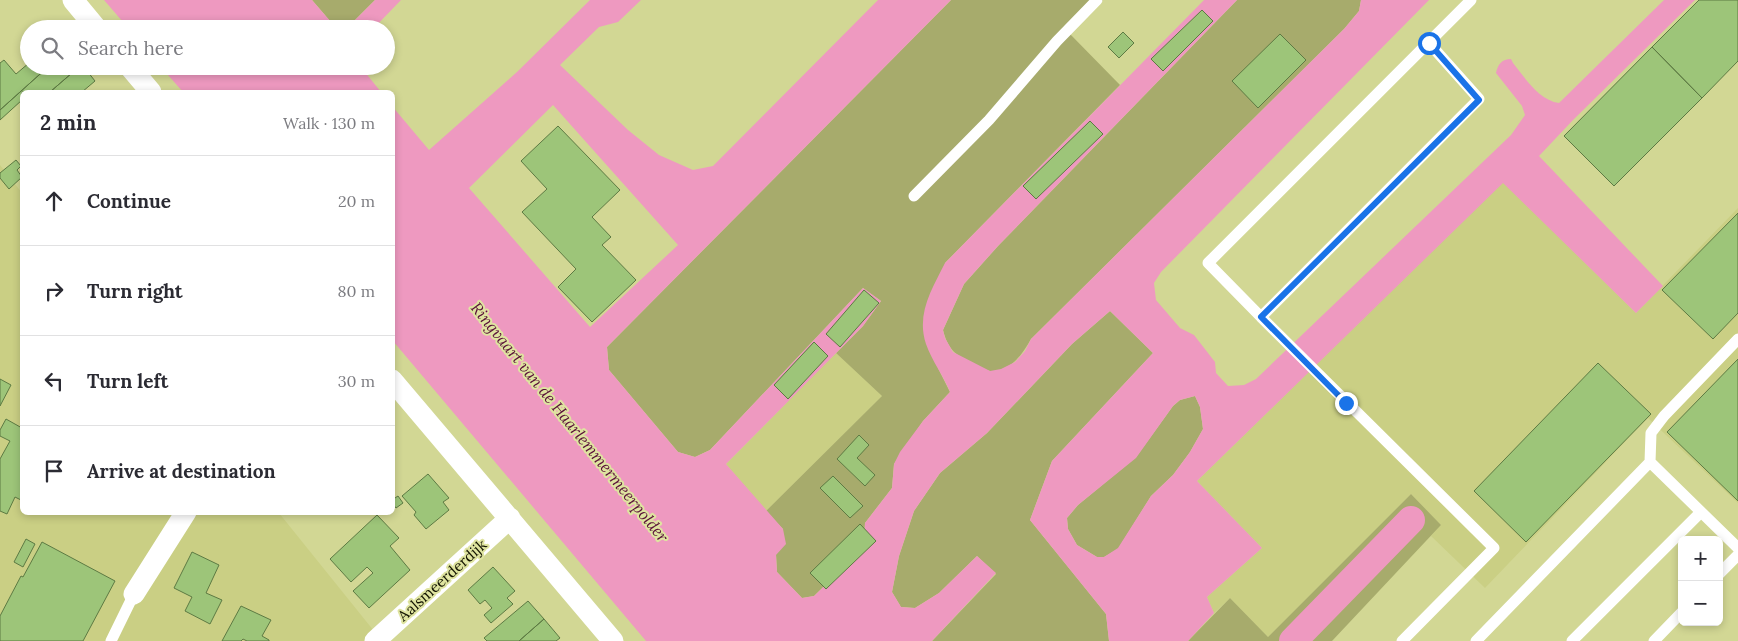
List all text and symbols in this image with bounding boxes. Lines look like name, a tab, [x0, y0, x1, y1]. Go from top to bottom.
search box	[20, 20, 395, 75]
route start	[1418, 32, 1441, 55]
icon: search	[38, 34, 66, 62]
text: Search here	[78, 36, 184, 60]
text: 2 min	[40, 109, 96, 136]
text: Walk · 130 m	[283, 113, 375, 133]
icon: ahead	[40, 187, 68, 215]
text: Continue	[87, 189, 171, 213]
text: 20 m	[338, 191, 375, 211]
icon: right	[40, 277, 68, 305]
text: Turn right	[87, 279, 183, 303]
text: 80 m	[338, 281, 375, 301]
water label: Ringvaart van de Haarlemmermeerpolder	[467, 298, 674, 547]
icon: left	[40, 367, 68, 395]
text: Turn left	[87, 369, 168, 393]
text: 30 m	[338, 371, 375, 391]
route end	[1335, 392, 1358, 415]
icon: arrive	[40, 457, 68, 485]
text: Arrive at destination	[87, 459, 276, 483]
street label: Aalsmeerderdijk	[393, 535, 490, 626]
map controls	[1678, 536, 1723, 626]
button: +	[1678, 536, 1723, 581]
button: −	[1678, 581, 1723, 626]

